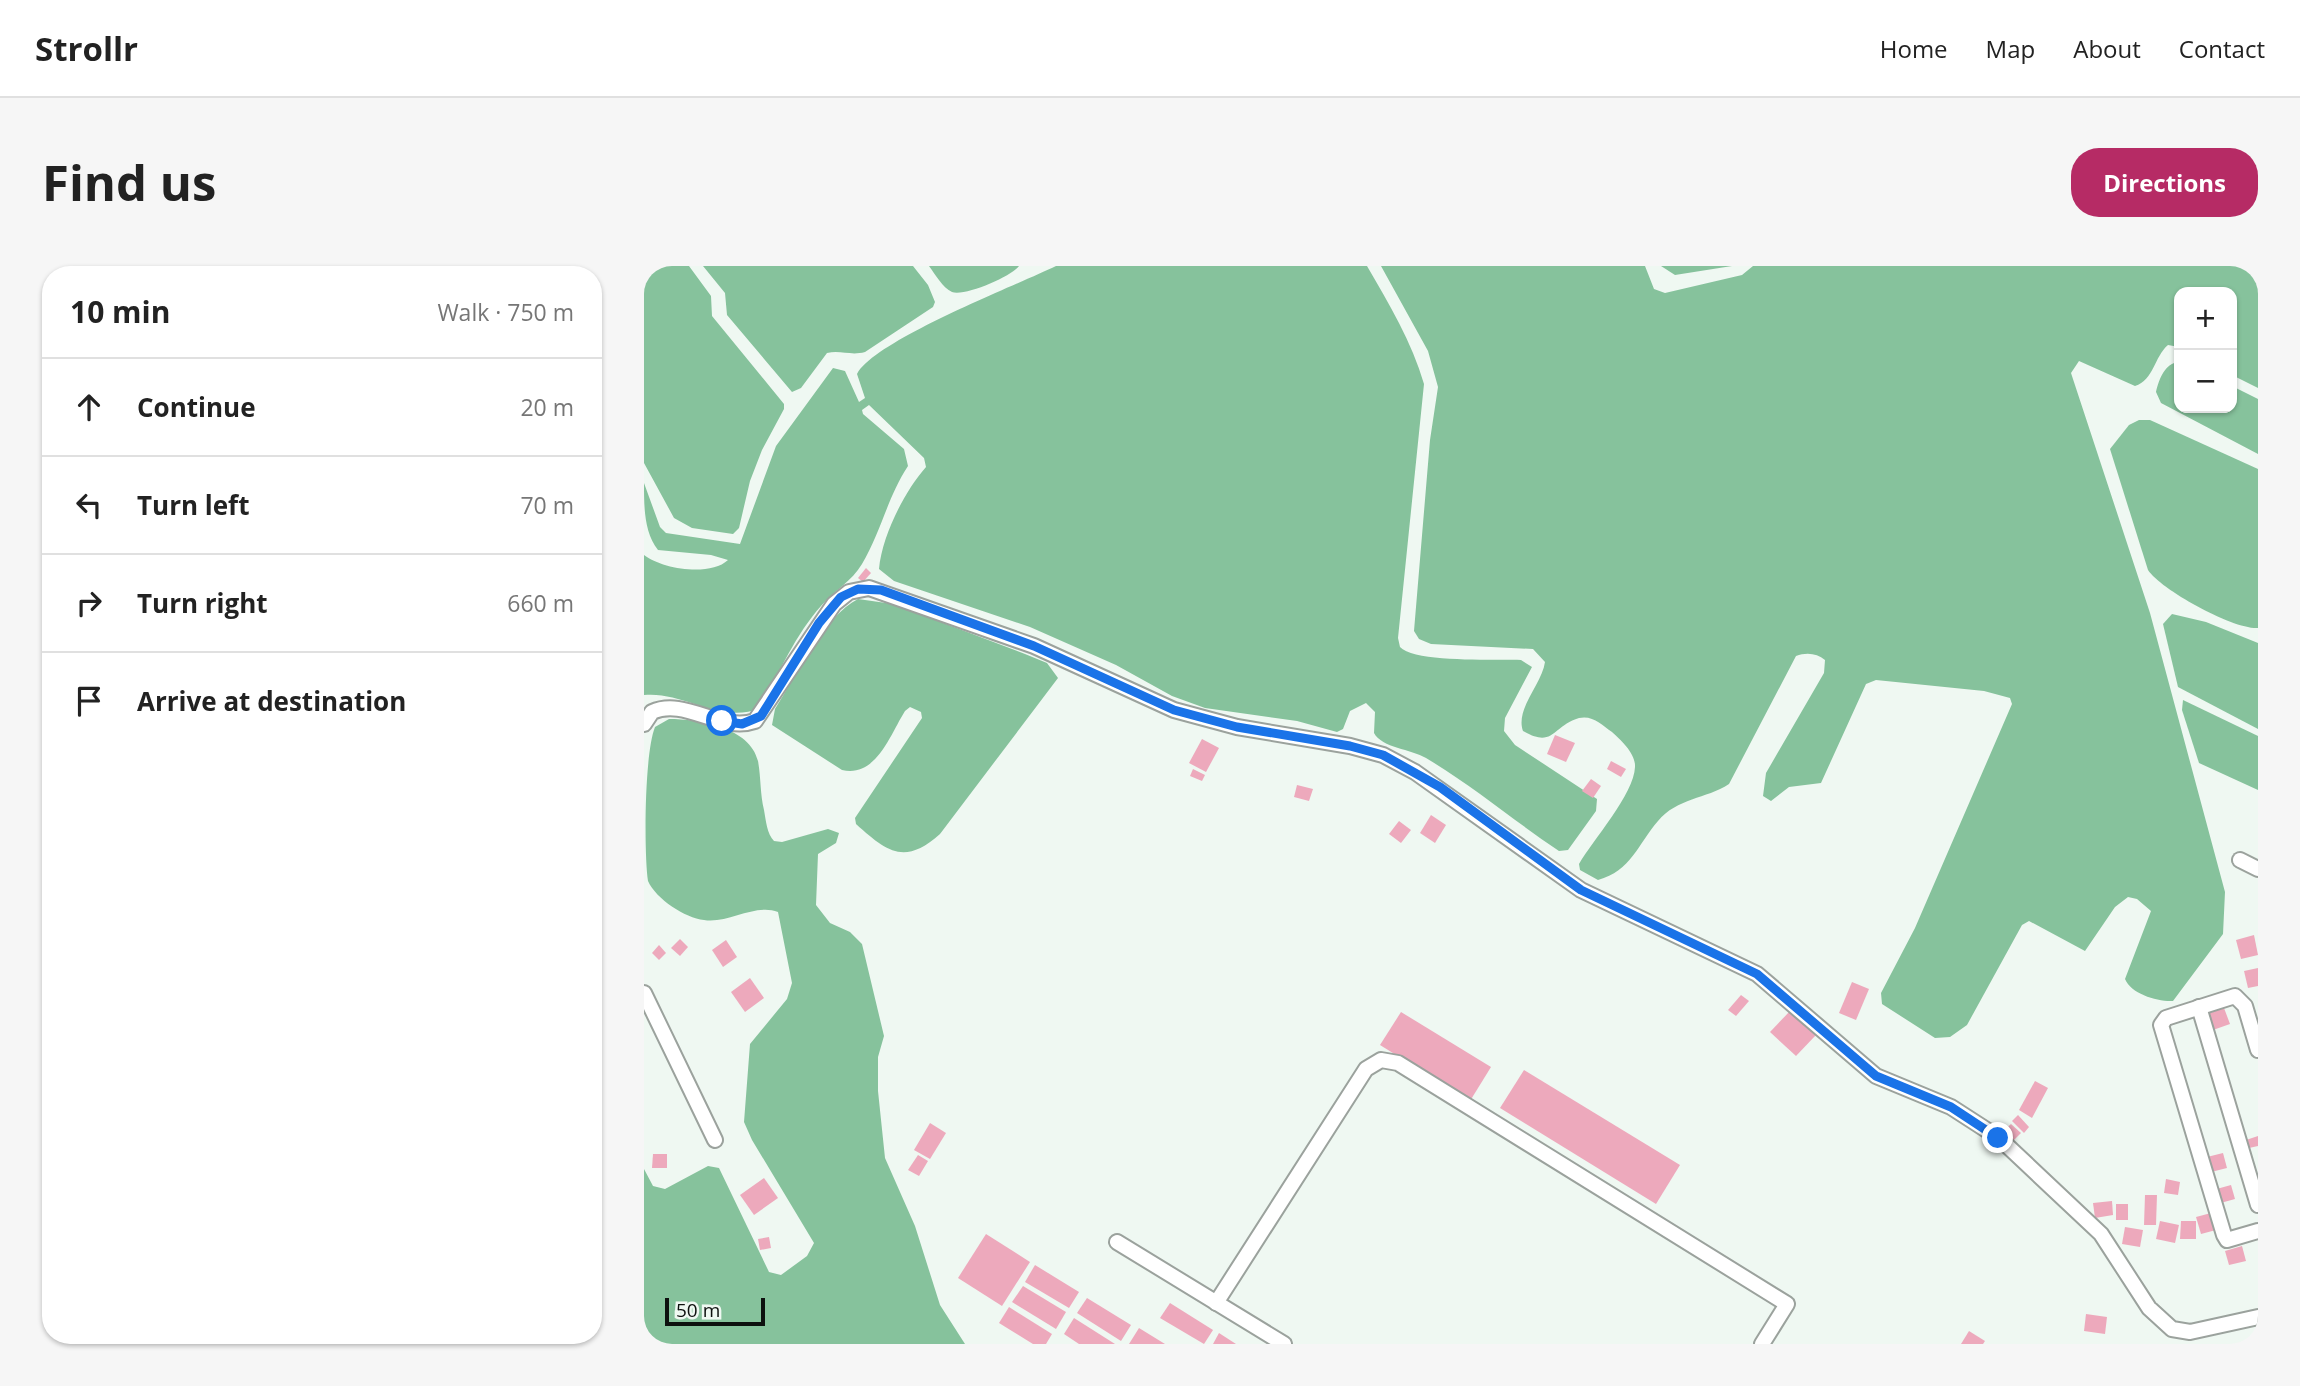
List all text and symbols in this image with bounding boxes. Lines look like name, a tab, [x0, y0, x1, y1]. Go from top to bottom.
text: Strollr	[35, 26, 138, 71]
text: Home	[1880, 32, 1948, 65]
text: Map	[1986, 32, 2035, 65]
text: About	[2073, 32, 2141, 65]
text: Contact	[2179, 32, 2265, 65]
button: Directions	[2071, 148, 2258, 217]
text: Find us	[42, 149, 216, 215]
map controls	[2174, 287, 2237, 413]
button: +	[2174, 287, 2237, 350]
text: 10 min	[70, 291, 170, 332]
text: Walk · 750 m	[437, 296, 574, 328]
button: −	[2174, 350, 2237, 413]
icon: ahead	[70, 388, 108, 426]
text: Continue	[137, 389, 256, 425]
text: 20 m	[520, 391, 574, 423]
icon: left	[70, 486, 108, 524]
text: Turn left	[137, 487, 249, 523]
text: 70 m	[520, 489, 574, 521]
icon: right	[70, 584, 108, 622]
text: Turn right	[137, 585, 268, 621]
text: 660 m	[507, 587, 574, 619]
icon: arrive	[70, 682, 108, 720]
text: Arrive at destination	[137, 683, 406, 719]
route start	[706, 705, 737, 736]
route end	[1982, 1122, 2013, 1153]
scale bar	[665, 1295, 765, 1327]
text: 50 m	[676, 1297, 720, 1323]

